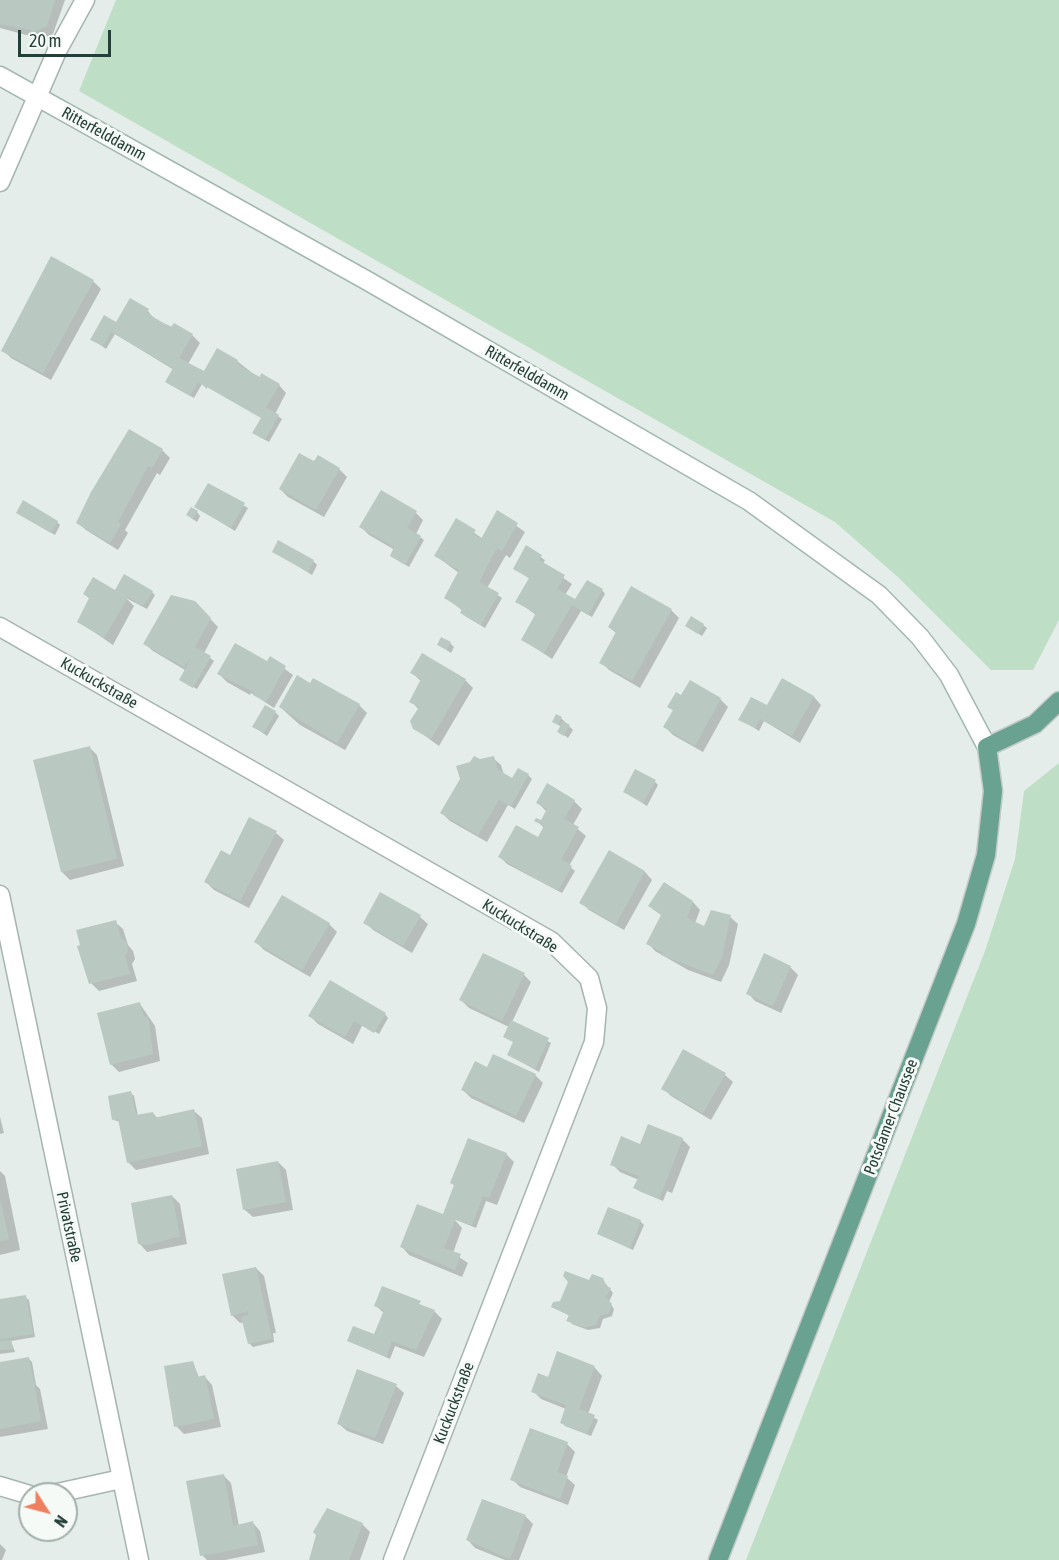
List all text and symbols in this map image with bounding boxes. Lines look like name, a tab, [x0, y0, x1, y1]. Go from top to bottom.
scale bar	[21, 18, 114, 56]
text: 20 m	[29, 30, 61, 51]
street label: Ritterfelddamm	[58, 103, 150, 165]
street label: Ritterfelddamm	[482, 341, 572, 405]
street label: Kuckuckstraße	[57, 653, 141, 713]
street label: Kuckuckstraße	[478, 895, 562, 957]
street label: Potsdamer Chaussee	[860, 1057, 922, 1177]
street label: Privatstraße	[52, 1190, 86, 1264]
street label: Kuckuckstraße	[430, 1359, 478, 1447]
north arrow	[18, 1482, 78, 1542]
text: N	[51, 1512, 71, 1531]

